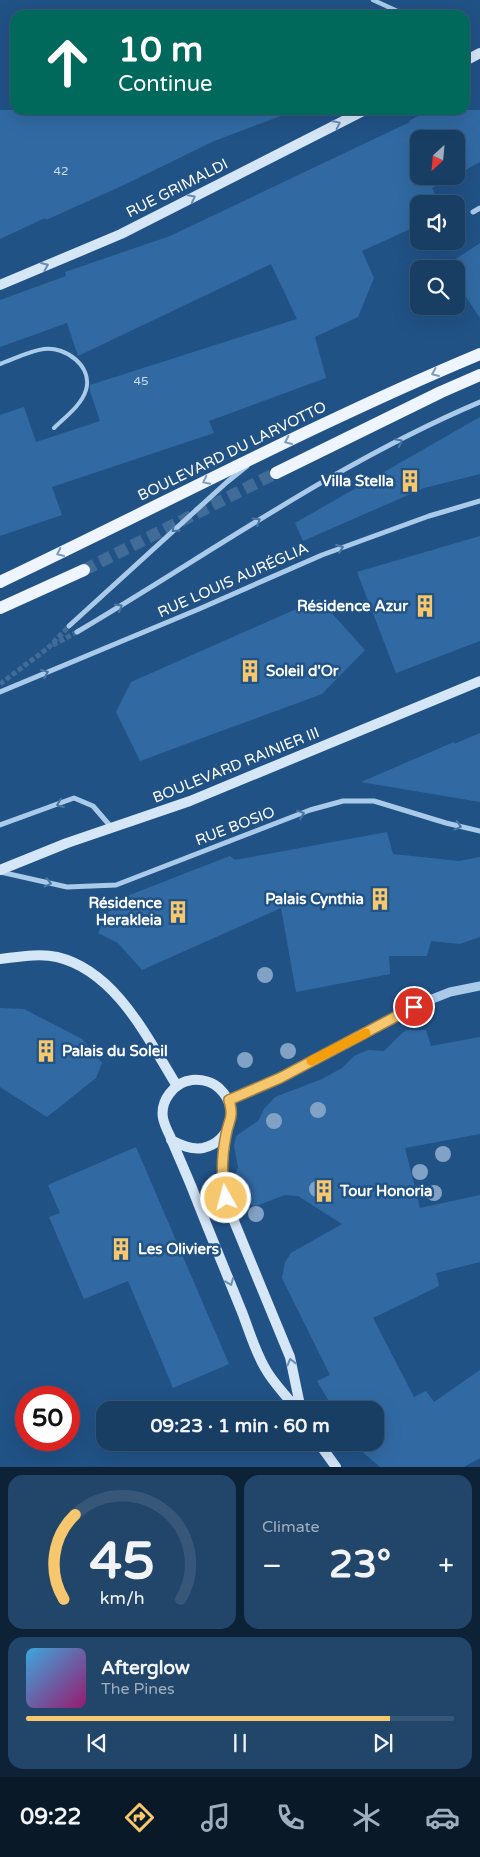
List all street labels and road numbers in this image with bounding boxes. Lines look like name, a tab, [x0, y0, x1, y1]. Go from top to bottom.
street label: RUE GRIMALDI	[123, 155, 231, 221]
street label: BOULEVARD DU LARVOTTO	[135, 397, 329, 505]
street label: RUE LOUIS AURÉGLIA	[155, 539, 311, 621]
street label: BOULEVARD RAINIER III	[150, 723, 322, 807]
street label: RUE BOSIO	[193, 803, 277, 849]

